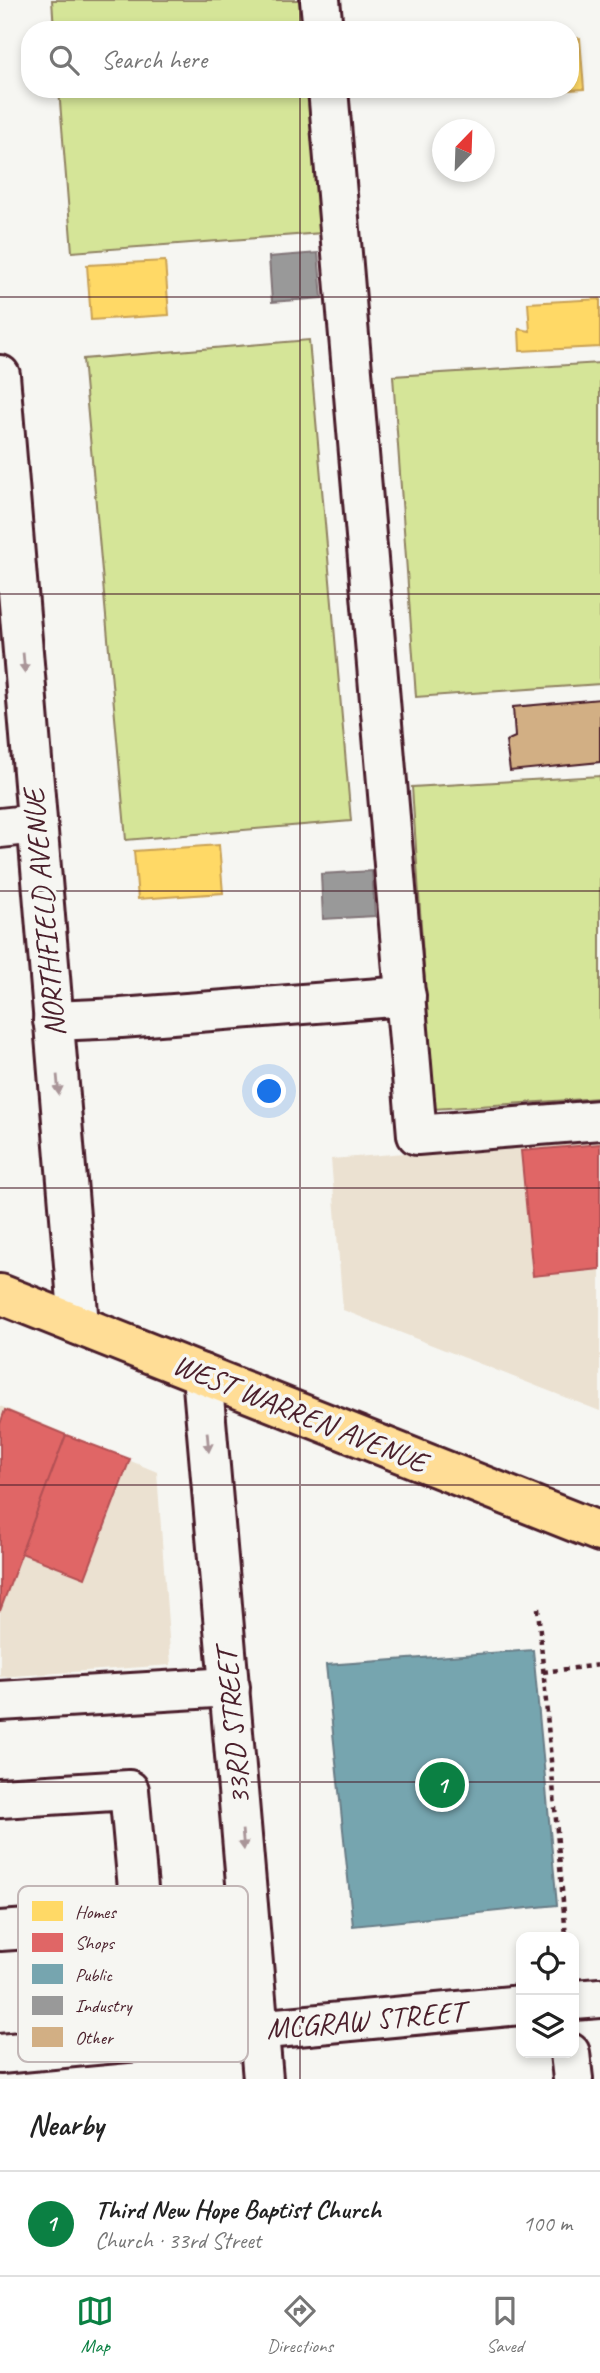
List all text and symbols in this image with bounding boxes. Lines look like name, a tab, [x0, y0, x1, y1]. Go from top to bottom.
search box	[21, 21, 579, 98]
icon: search	[45, 41, 83, 79]
text: Search here	[101, 43, 207, 76]
north arrow	[432, 119, 495, 182]
one-way arrow	[19, 652, 30, 674]
street label: NORTHFIELD AVENUE	[14, 783, 74, 1038]
one-way arrow	[53, 1074, 64, 1096]
your location	[252, 1074, 286, 1108]
street label: WEST WARREN AVENUE	[168, 1345, 436, 1483]
one-way arrow	[203, 1431, 214, 1453]
street label: 33RD STREET	[207, 1640, 259, 1807]
pin: 1	[419, 1759, 465, 1811]
one-way arrow	[237, 1829, 248, 1851]
legend	[18, 1886, 248, 2062]
text: Homes	[75, 1900, 117, 1924]
text: Shops	[75, 1931, 115, 1955]
map controls	[516, 1932, 579, 2058]
button: locate	[516, 1932, 579, 1995]
text: Public	[75, 1963, 113, 1987]
street label: MCGRAW STREET	[265, 1992, 473, 2048]
text: Industry	[75, 1994, 133, 2018]
button: layers	[516, 1995, 579, 2058]
text: Other	[75, 2026, 115, 2050]
text: Nearby	[28, 2106, 104, 2144]
text: Third New Hope Baptist Church	[95, 2193, 381, 2226]
text: 1	[46, 2209, 56, 2238]
text: 100 m	[523, 2209, 572, 2238]
text: Church · 33rd Street	[95, 2226, 261, 2255]
tab: Map	[76, 2292, 114, 2358]
tab: Directions	[267, 2292, 333, 2358]
tab: Saved	[486, 2292, 524, 2358]

